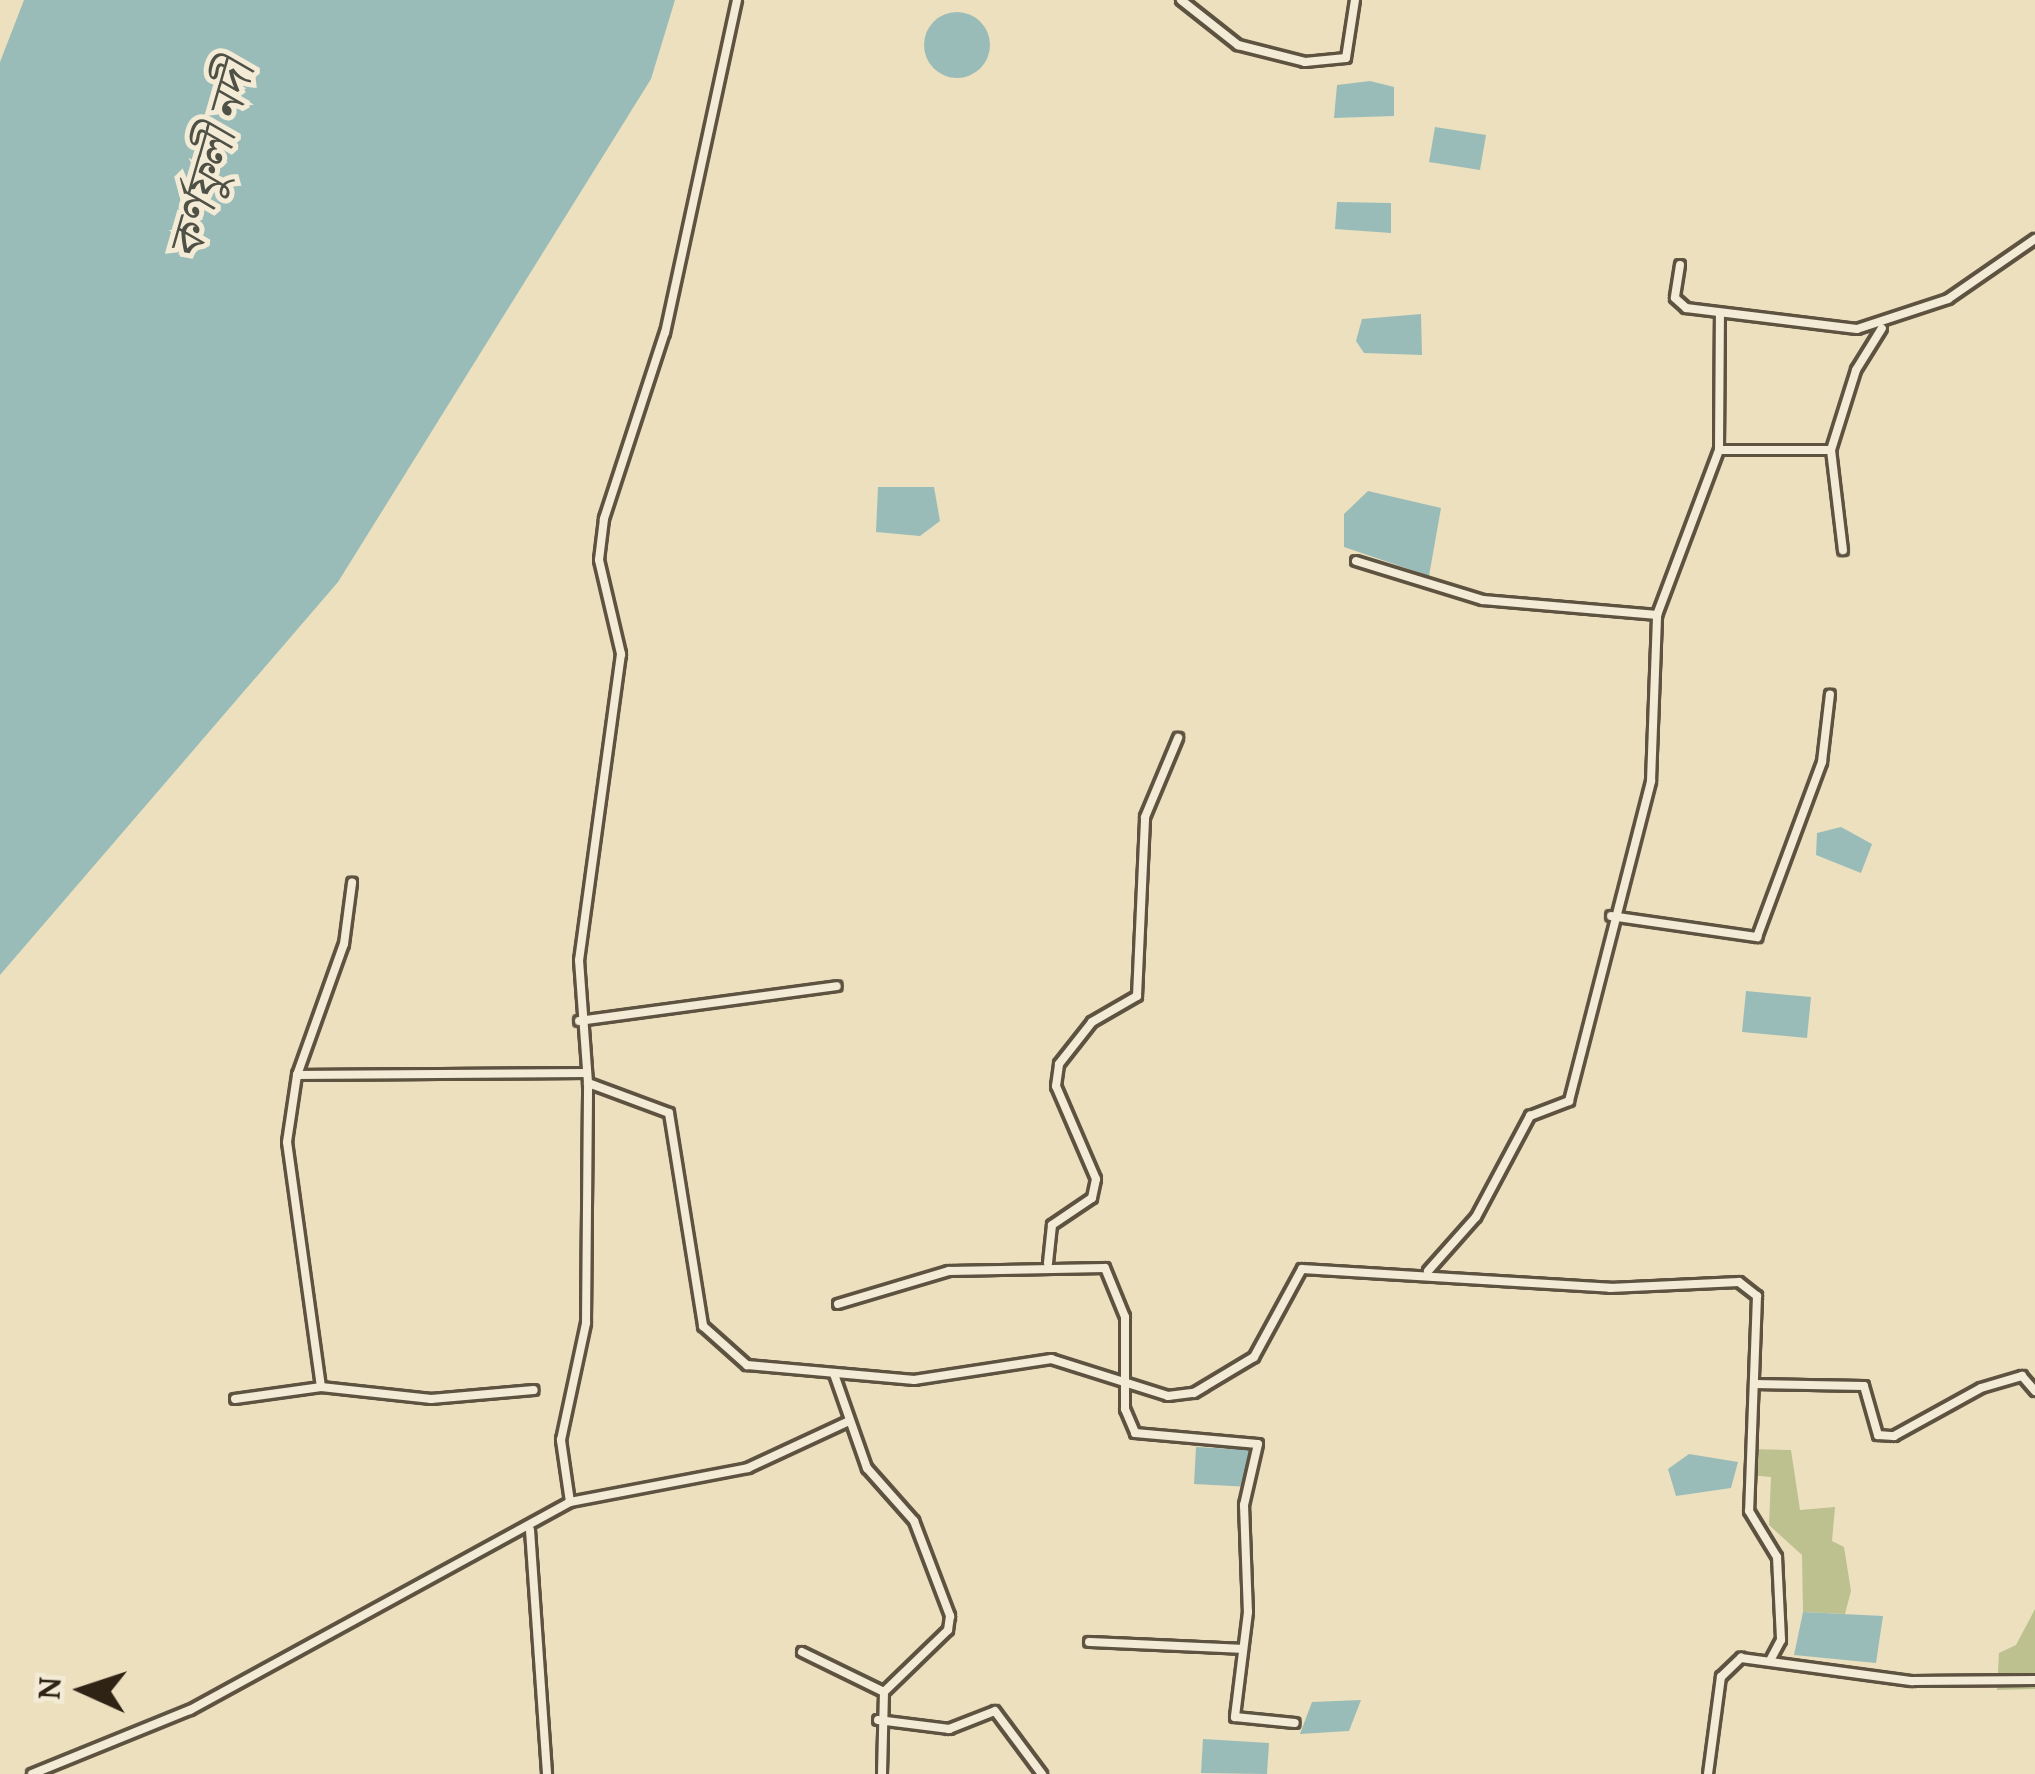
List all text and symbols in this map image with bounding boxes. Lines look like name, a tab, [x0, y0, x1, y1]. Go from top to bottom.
water label: কর্ণফুলী নদী	[154, 55, 266, 265]
north arrow	[24, 1630, 144, 1750]
text: N	[24, 1676, 73, 1700]

